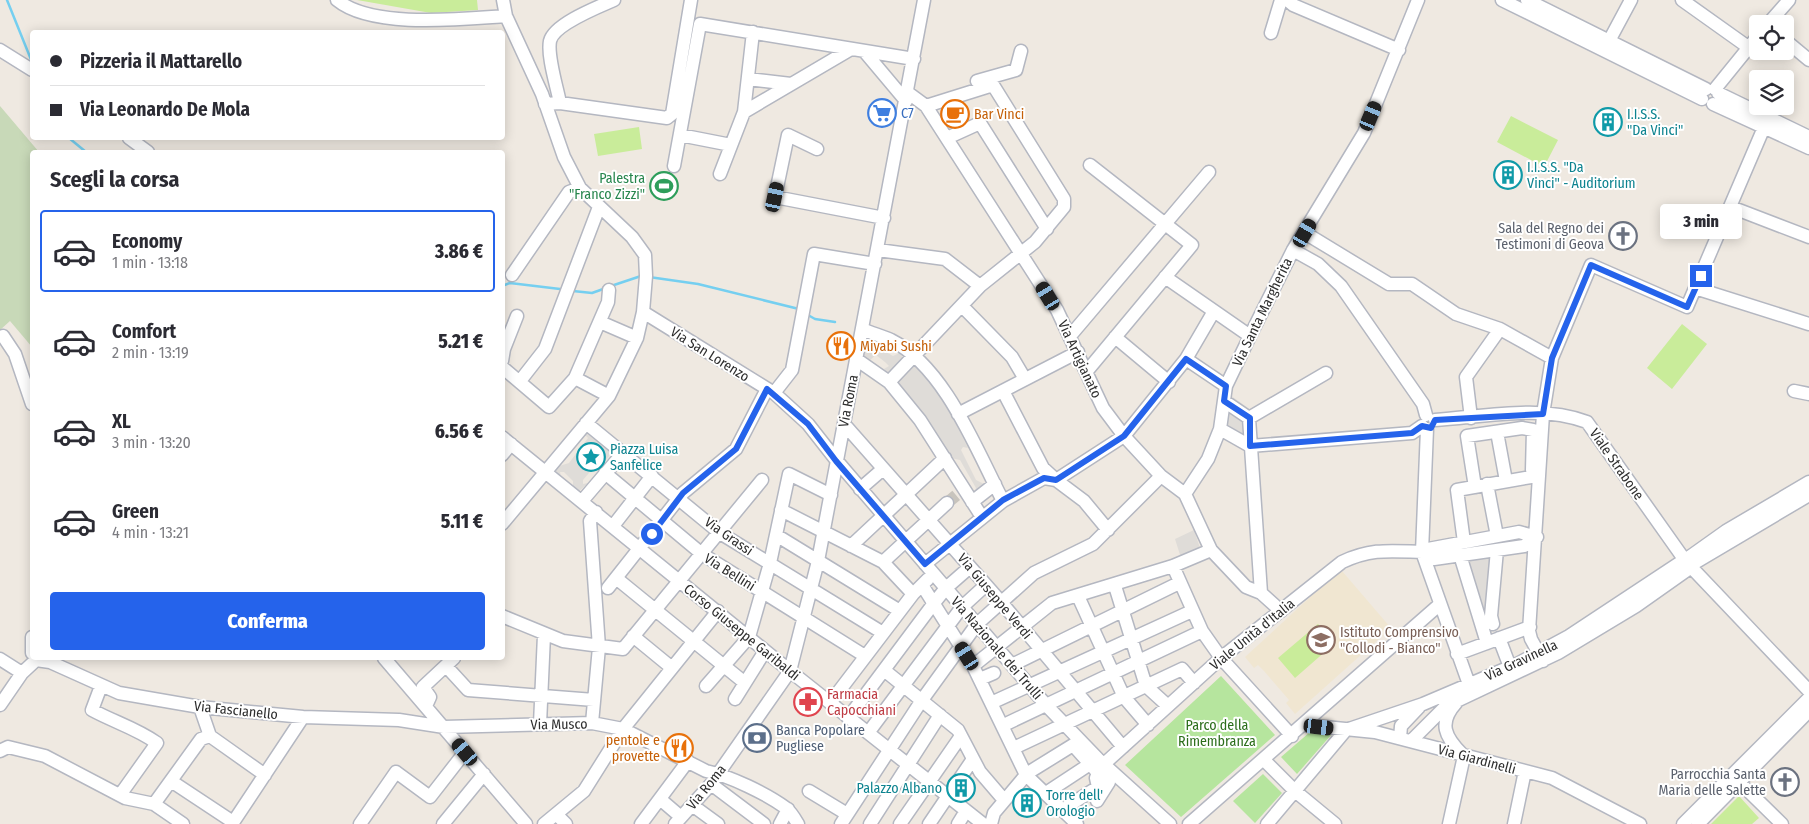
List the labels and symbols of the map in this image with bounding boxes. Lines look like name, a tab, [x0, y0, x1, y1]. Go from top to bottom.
supermarket icon: C7	[867, 98, 897, 128]
cafe icon: Bar Vinci	[940, 99, 970, 129]
car	[1358, 99, 1383, 133]
place label: C7	[901, 105, 914, 122]
place label: Bar Vinci	[974, 106, 1024, 123]
place label: I.I.S.S. "Da Vinci"	[1627, 106, 1683, 139]
building icon: I.I.S.S. "Da Vinci"	[1593, 107, 1623, 137]
place label: I.I.S.S. "Da Vinci" - Auditorium	[1527, 159, 1636, 192]
building icon: I.I.S.S. "Da Vinci" - Auditorium	[1493, 160, 1523, 190]
place label: Palestra "Franco Zizzi"	[569, 170, 645, 203]
sports icon: Palestra "Franco Zizzi"	[649, 171, 679, 201]
car	[764, 181, 785, 213]
callout: 3 min	[1660, 204, 1742, 238]
car	[1291, 216, 1318, 250]
place label: Sala del Regno dei Testimoni di Geova	[1496, 220, 1604, 253]
church icon: Sala del Regno dei Testimoni di Geova	[1608, 221, 1638, 251]
street label: Via Santa Margherita	[1229, 255, 1296, 369]
route end	[1690, 265, 1712, 287]
car	[1033, 279, 1062, 313]
street label: Via Artigianato	[1054, 318, 1105, 401]
street label: Via San Lorenzo	[667, 323, 752, 386]
restaurant icon: Miyabi Sushi	[826, 331, 856, 361]
place label: Miyabi Sushi	[860, 338, 932, 355]
street label: Via Roma	[835, 373, 862, 429]
street label: Viale Strabone	[1586, 425, 1647, 503]
place label: Piazza Luisa Sanfelice	[610, 441, 678, 474]
place icon: Piazza Luisa Sanfelice	[576, 442, 606, 472]
street label: Via Grassi	[701, 514, 756, 559]
route start	[641, 523, 663, 545]
street label: Via Bellini	[701, 550, 759, 595]
street label: Via Giuseppe Verdi	[954, 550, 1035, 643]
street label: Corso Giuseppe Garibaldi	[680, 580, 803, 684]
street label: Via Nazionale dei Trulli	[947, 593, 1046, 703]
street label: Viale Unità d'Italia	[1206, 595, 1298, 674]
place label: Istituto Comprensivo "Collodi - Bianco"	[1340, 624, 1459, 657]
school or university icon: Istituto Comprensivo "Collodi - Bianco"	[1306, 625, 1336, 655]
street label: Via Gravinella	[1482, 636, 1560, 685]
car	[952, 639, 981, 673]
place label: Farmacia Capocchiani	[827, 686, 896, 719]
pharmacy icon: Farmacia Capocchiani	[793, 687, 823, 717]
street label: Via Fascianello	[193, 698, 279, 723]
street label: Via Musco	[530, 716, 588, 733]
park label: Parco della Rimembranza	[1178, 717, 1256, 750]
car	[1303, 718, 1334, 736]
place label: Banca Popolare Pugliese	[776, 722, 865, 755]
bank icon: Banca Popolare Pugliese	[742, 723, 772, 753]
place label: pentole e provette	[606, 732, 660, 765]
restaurant icon: pentole e provette	[664, 733, 694, 763]
car	[449, 736, 480, 768]
street label: Via Giardinelli	[1436, 741, 1518, 778]
street label: Via Roma	[683, 761, 730, 813]
place label: Parrocchia Santa Maria delle Salette	[1659, 766, 1766, 799]
church icon: Parrocchia Santa Maria delle Salette	[1770, 767, 1800, 797]
building icon: Palazzo Albano	[946, 773, 976, 803]
place label: Palazzo Albano	[857, 780, 942, 797]
place label: Torre dell' Orologio	[1046, 787, 1103, 820]
building icon: Torre dell' Orologio	[1012, 788, 1042, 818]

